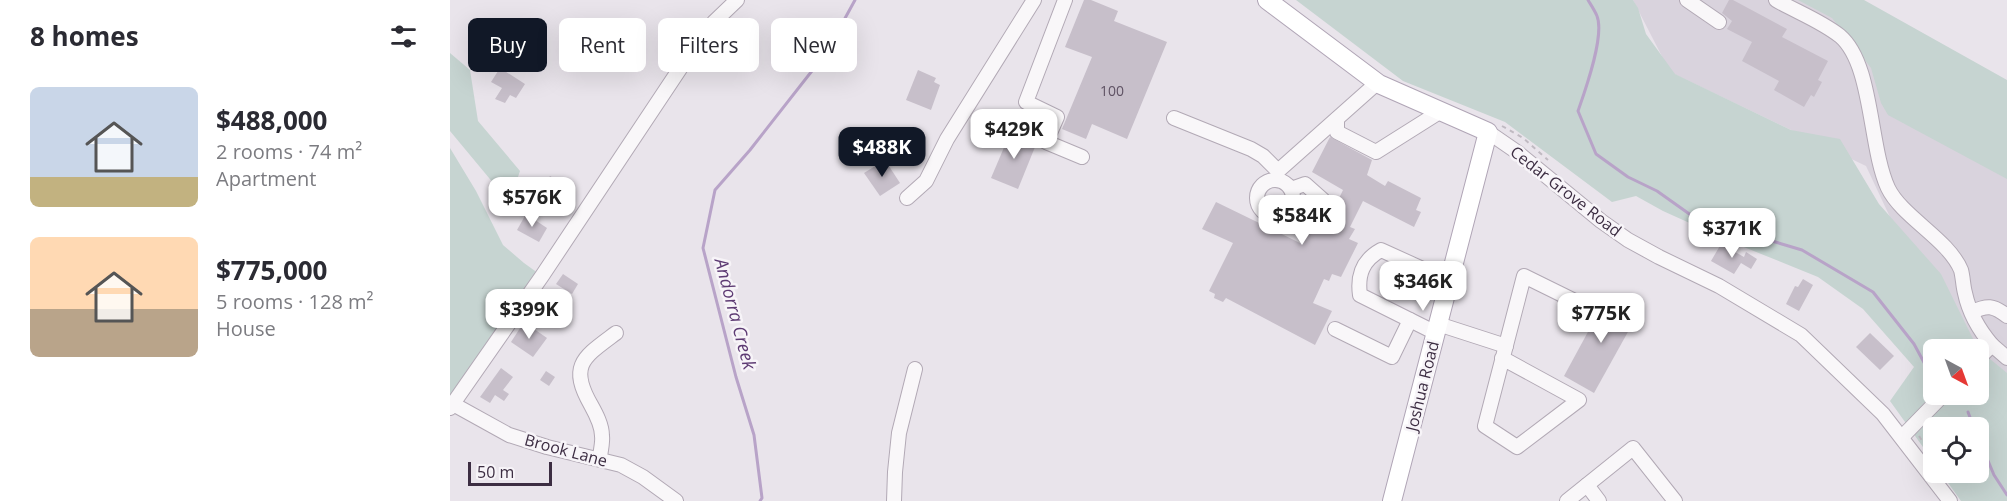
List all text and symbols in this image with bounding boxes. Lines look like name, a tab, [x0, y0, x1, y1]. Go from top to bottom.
text: 8 homes	[30, 18, 139, 54]
chip: Buy	[468, 18, 547, 72]
chip: Rent	[559, 18, 646, 72]
chip: Filters	[658, 18, 759, 72]
chip: New	[771, 18, 857, 72]
icon: filters	[387, 20, 420, 53]
house number: 100	[1100, 81, 1124, 100]
text: $488,000	[216, 102, 327, 138]
pin: $429K	[972, 109, 1056, 160]
icon: home	[78, 111, 150, 183]
text: $429K	[984, 115, 1044, 142]
pin: $488K	[840, 127, 924, 178]
text: $488K	[852, 133, 912, 160]
text: 2 rooms · 74 m²	[216, 138, 362, 165]
street label: Cedar Grove Road	[1506, 141, 1626, 241]
text: Apartment	[216, 165, 316, 192]
pin: $576K	[490, 177, 574, 228]
text: $576K	[502, 183, 562, 210]
pin: $584K	[1260, 195, 1344, 246]
text: $584K	[1272, 201, 1332, 228]
pin: $371K	[1690, 208, 1774, 259]
text: $371K	[1702, 214, 1762, 241]
text: $775,000	[216, 252, 327, 288]
water label: Andorra Creek	[709, 253, 763, 373]
icon: home	[78, 261, 150, 333]
pin: $346K	[1381, 261, 1465, 312]
text: $346K	[1393, 267, 1453, 294]
text: 5 rooms · 128 m²	[216, 288, 374, 315]
pin: $399K	[487, 289, 571, 340]
pin: $775K	[1559, 293, 1643, 344]
text: $399K	[499, 295, 559, 322]
text: $775K	[1571, 299, 1631, 326]
text: House	[216, 315, 276, 342]
street label: Joshua Road	[1400, 339, 1444, 435]
north arrow	[1923, 339, 1989, 405]
map controls	[1923, 339, 1989, 483]
button: locate	[1923, 417, 1989, 483]
street label: Brook Lane	[522, 428, 610, 472]
scale bar	[468, 459, 552, 486]
text: 50 m	[477, 461, 514, 483]

